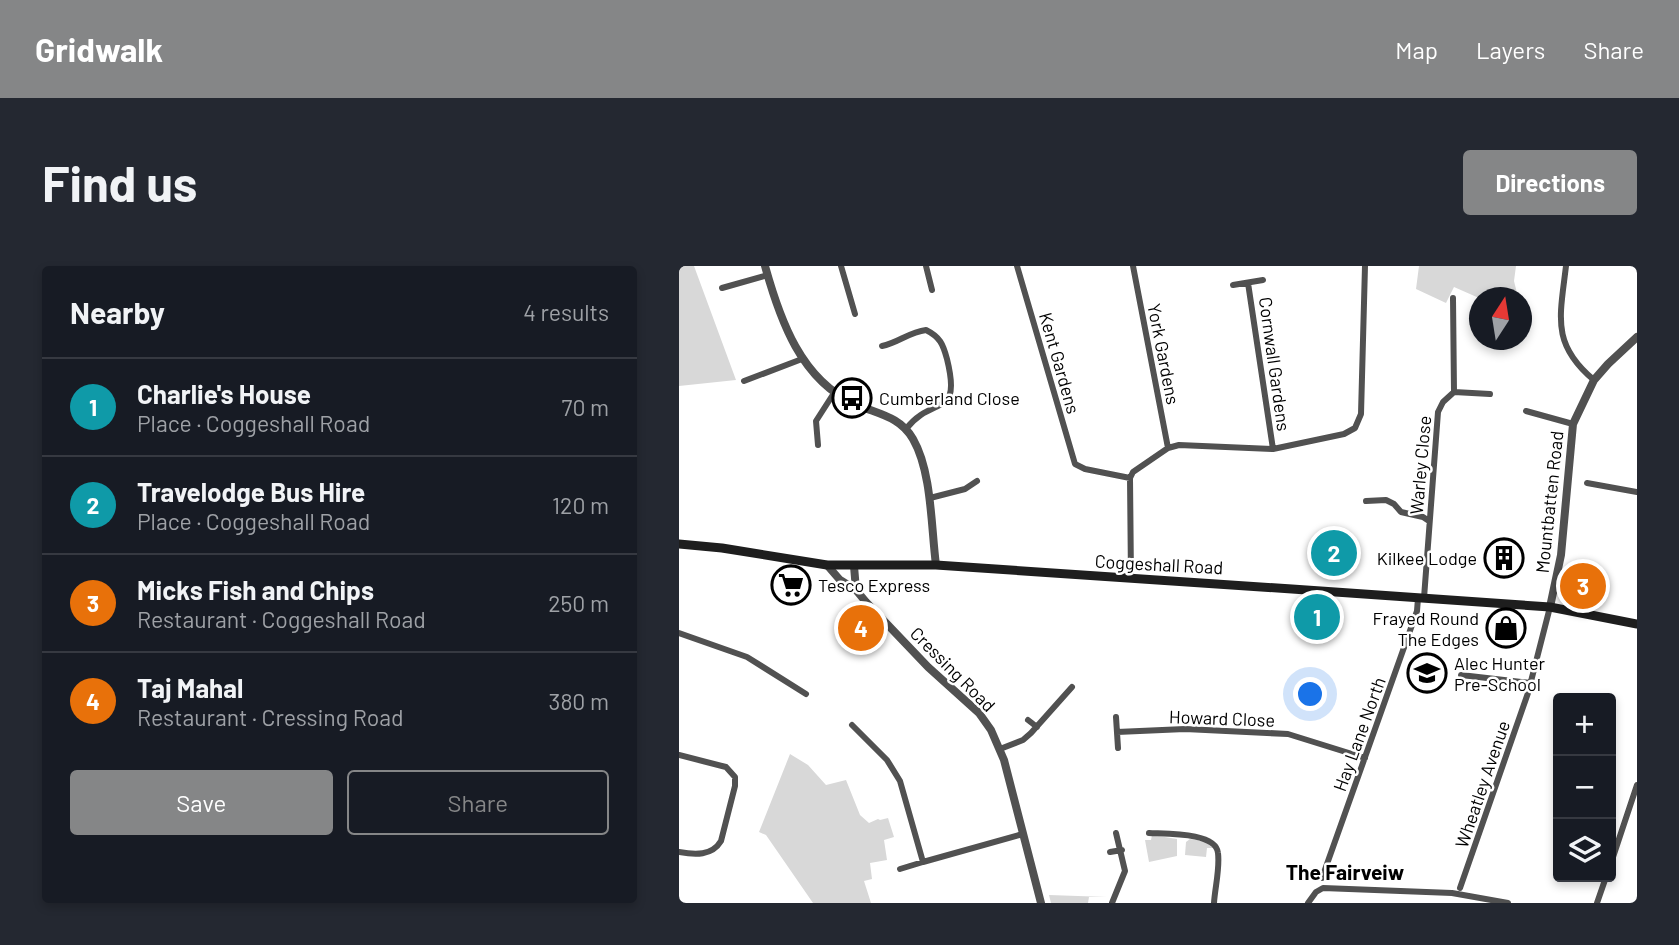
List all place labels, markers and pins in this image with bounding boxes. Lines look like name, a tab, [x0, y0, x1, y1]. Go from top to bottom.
bus stop icon: Cumberland Close	[831, 377, 873, 419]
place label: Cumberland Close	[879, 387, 1020, 409]
pin: 2	[1311, 527, 1357, 579]
building icon: Kilkee Lodge	[1483, 537, 1525, 579]
place label: Kilkee Lodge	[1377, 547, 1477, 569]
pin: 3	[1560, 560, 1606, 612]
supermarket icon: Tesco Express	[770, 564, 812, 606]
place label: Tesco Express	[818, 574, 930, 596]
pin: 1	[1294, 591, 1340, 643]
pin: 4	[838, 602, 884, 654]
place label: Frayed Round The Edges	[1373, 607, 1479, 650]
shop icon: Frayed Round The Edges	[1485, 607, 1527, 649]
school or university icon: Alec Hunter Pre-School	[1406, 652, 1448, 694]
place label: Alec Hunter Pre-School	[1454, 652, 1546, 695]

